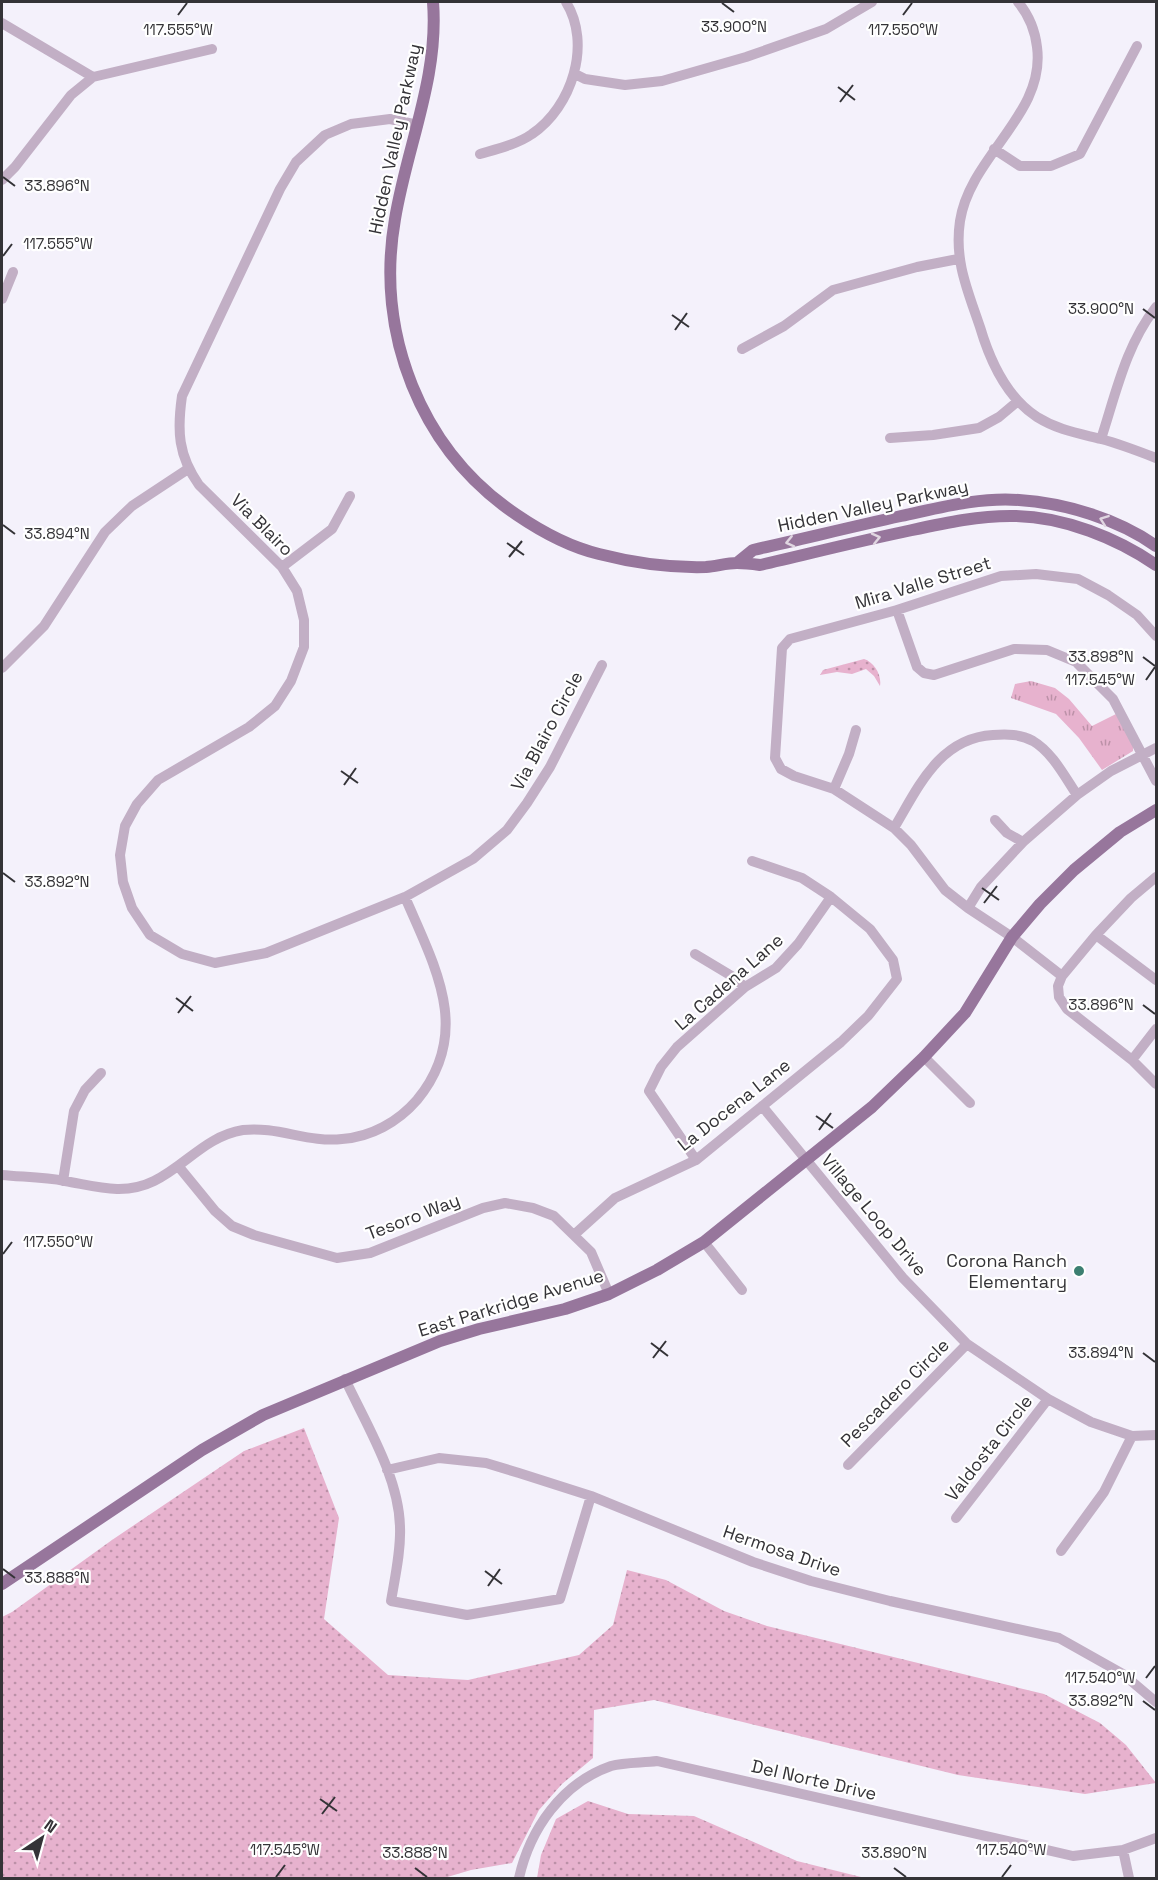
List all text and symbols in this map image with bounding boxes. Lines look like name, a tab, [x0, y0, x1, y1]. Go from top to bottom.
text: 33.900°N	[701, 17, 767, 36]
text: 117.555°W	[143, 20, 213, 39]
text: 117.550°W	[868, 20, 938, 39]
street label: Hidden Valley Parkway	[363, 41, 426, 236]
text: 33.896°N	[24, 176, 90, 195]
text: 117.555°W	[23, 234, 93, 253]
text: 33.900°N	[1068, 299, 1134, 318]
street label: Hidden Valley Parkway	[775, 474, 970, 537]
street label: Via Blairo	[226, 489, 298, 561]
one-way arrow	[1099, 515, 1110, 528]
text: 33.894°N	[24, 524, 90, 543]
one-way arrow	[871, 532, 881, 545]
one-way arrow	[785, 534, 795, 547]
street label: Mira Valle Street	[852, 551, 994, 614]
text: 33.898°N	[1068, 647, 1134, 666]
street label: Via Blairo Circle	[505, 667, 588, 794]
text: 117.545°W	[1065, 670, 1135, 689]
text: 33.892°N	[24, 872, 90, 891]
street label: La Cadena Lane	[670, 928, 788, 1035]
text: 33.896°N	[1068, 995, 1134, 1014]
street label: La Docena Lane	[673, 1053, 795, 1156]
street label: Village Loop Drive	[817, 1149, 932, 1281]
street label: Tesoro Way	[363, 1188, 463, 1245]
text: 117.550°W	[23, 1232, 93, 1251]
place label: Corona Ranch Elementary	[946, 1249, 1067, 1293]
street label: East Parkridge Avenue	[415, 1263, 606, 1342]
marker: Corona Ranch Elementary	[1072, 1264, 1086, 1278]
street label: Pescadero Circle	[836, 1334, 954, 1452]
text: 33.894°N	[1068, 1343, 1134, 1362]
street label: Valdosta Circle	[940, 1390, 1037, 1505]
street label: Hermosa Drive	[720, 1520, 844, 1581]
text: 33.888°N	[24, 1568, 90, 1587]
text: 117.540°W	[1065, 1668, 1135, 1687]
text: 33.892°N	[1068, 1691, 1134, 1710]
street label: Del Norte Drive	[749, 1754, 879, 1805]
north arrow	[12, 1808, 72, 1868]
text: N	[40, 1815, 61, 1838]
text: 117.545°W	[250, 1840, 320, 1859]
text: 117.540°W	[976, 1840, 1046, 1859]
text: 33.888°N	[382, 1843, 448, 1862]
text: 33.890°N	[861, 1843, 927, 1862]

